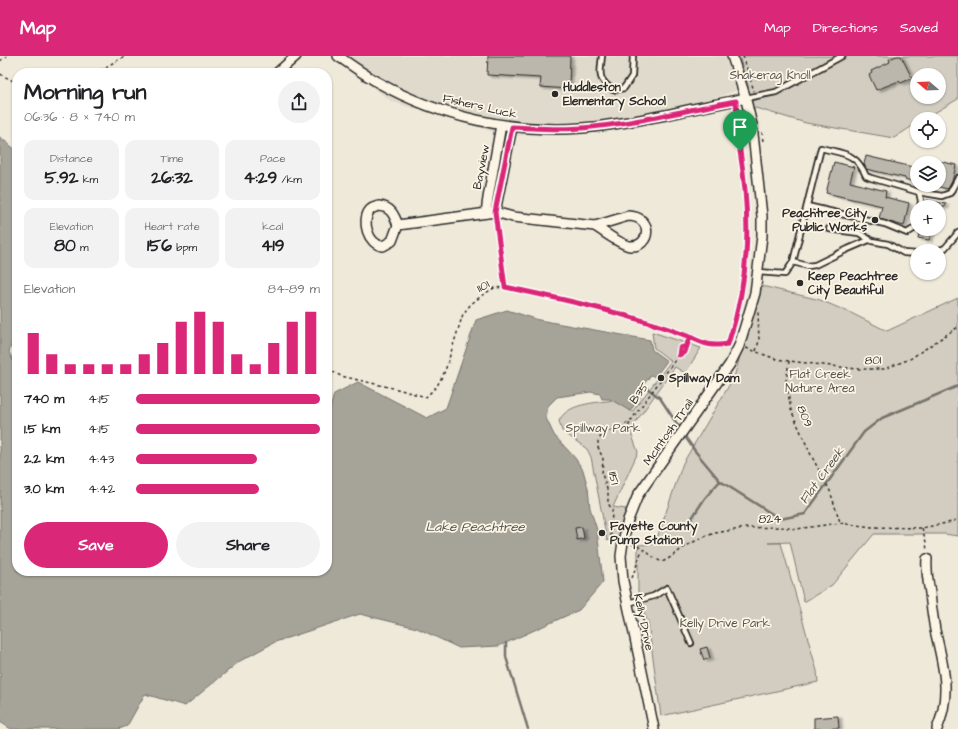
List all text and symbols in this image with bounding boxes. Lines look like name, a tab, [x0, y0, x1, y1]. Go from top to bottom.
text: Map	[20, 15, 56, 42]
text: Map	[764, 18, 791, 38]
text: Directions	[813, 18, 878, 38]
text: Saved	[900, 18, 938, 38]
park label: Shakerag Knoll	[729, 67, 811, 85]
north arrow	[910, 68, 946, 104]
map controls	[910, 68, 946, 280]
text: Morning run	[24, 77, 147, 108]
place label: Huddleston Elementary School	[563, 79, 666, 111]
button: share	[278, 81, 320, 123]
marker: Huddleston Elementary School	[550, 89, 560, 99]
street label: Fishers Luck	[441, 90, 519, 123]
text: 06:36 · 8 × 740 m	[24, 108, 135, 126]
pin	[723, 110, 757, 151]
button: locate	[910, 112, 946, 148]
icon: arrive	[729, 116, 751, 138]
street label: Bayview	[469, 143, 495, 191]
text: Distance	[50, 151, 93, 166]
text: Time	[160, 151, 184, 166]
text: Pace	[260, 151, 285, 166]
button: layers	[910, 156, 946, 192]
text: 5.92	[45, 166, 78, 190]
text: 26:32	[151, 166, 193, 190]
text: 4:29	[243, 166, 277, 190]
text: km	[78, 172, 98, 187]
text: /km	[277, 172, 302, 187]
button: +	[910, 200, 946, 236]
place label: Peachtree City Public Works	[782, 205, 867, 236]
marker: Peachtree City Public Works	[870, 215, 880, 225]
text: Elevation	[50, 219, 93, 234]
text: Heart rate	[144, 219, 200, 234]
text: kcal	[262, 219, 283, 234]
text: 80	[54, 234, 76, 258]
text: 156	[147, 234, 172, 258]
text: 419	[261, 234, 284, 258]
text: m	[76, 240, 89, 255]
text: bpm	[172, 240, 197, 255]
button: −	[910, 244, 946, 280]
place label: Keep Peachtree City Beautiful	[808, 268, 898, 300]
street label: 1101	[474, 276, 493, 297]
marker: Keep Peachtree City Beautiful	[795, 278, 805, 288]
text: Elevation	[24, 280, 75, 298]
text: 84–89 m	[268, 280, 320, 298]
street label: 801	[864, 352, 882, 369]
park label: Flat Creek Nature Area	[785, 366, 855, 397]
place label: Spillway Dam	[668, 370, 740, 388]
marker: Spillway Dam	[656, 373, 666, 383]
street label: B35	[626, 379, 653, 408]
text: 740 m	[24, 390, 64, 408]
text: 4:15	[88, 390, 110, 408]
street label: McIntosh Trail	[639, 396, 698, 469]
street label: 809	[792, 403, 817, 430]
text: 1.5 km	[24, 420, 60, 438]
text: 4:15	[88, 420, 110, 438]
park label: Spillway Park	[566, 420, 641, 438]
water label: Flat Creek	[795, 443, 849, 508]
text: 2.2 km	[24, 450, 64, 468]
text: 4:43	[88, 450, 114, 468]
street label: 1151	[604, 470, 623, 487]
text: 3.0 km	[24, 480, 64, 498]
text: 4:42	[88, 480, 115, 498]
street label: 824	[759, 511, 781, 528]
water label: Lake Peachtree	[426, 518, 525, 536]
place label: Fayette County Pump Station	[610, 518, 698, 550]
button: Save	[24, 522, 168, 568]
button: Share	[176, 522, 320, 568]
marker: Fayette County Pump Station	[597, 528, 607, 538]
street label: Kelly Drive	[628, 592, 658, 653]
park label: Kelly Drive Park	[680, 615, 771, 633]

